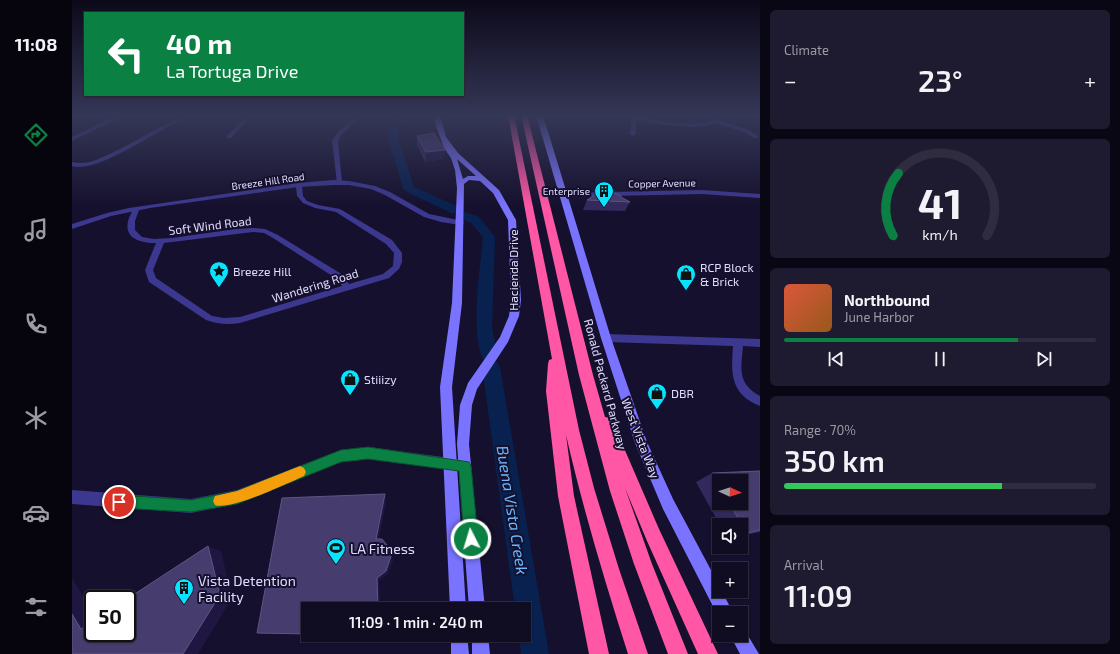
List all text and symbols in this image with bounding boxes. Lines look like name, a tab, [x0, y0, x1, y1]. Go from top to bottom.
text: 40 m	[166, 26, 232, 60]
icon: left	[100, 28, 152, 80]
text: 11:08	[15, 33, 57, 55]
text: Climate	[784, 42, 829, 58]
text: La Tortuga Drive	[166, 60, 298, 82]
text: 23°	[918, 62, 963, 98]
text: −	[784, 67, 797, 93]
text: +	[1084, 67, 1096, 93]
icon: directions	[22, 121, 50, 149]
street label: Breeze Hill Road	[231, 170, 305, 192]
street label: Copper Avenue	[628, 176, 696, 190]
text: 41	[918, 177, 962, 227]
building icon: Enterprise	[593, 180, 615, 208]
place label: Enterprise	[543, 185, 590, 197]
street label: Soft Wind Road	[168, 213, 252, 237]
icon: music	[22, 216, 50, 244]
text: km/h	[922, 226, 958, 243]
street label: Hacienda Drive	[506, 229, 520, 311]
place icon: Breeze Hill	[208, 260, 230, 288]
place label: RCP Block & Brick	[700, 260, 754, 288]
shop icon: RCP Block & Brick	[675, 263, 697, 291]
place label: Breeze Hill	[233, 264, 292, 278]
street label: Wandering Road	[270, 265, 360, 305]
text: Northbound	[844, 291, 930, 309]
text: June Harbor	[844, 309, 914, 325]
icon: phone	[22, 310, 50, 338]
street label: Ronald Packard Parkway	[582, 317, 630, 451]
icon: previous	[825, 348, 847, 370]
icon: pause	[929, 348, 951, 370]
icon: next	[1033, 348, 1055, 370]
shop icon: Stiiizy	[339, 368, 361, 396]
place label: Stiiizy	[364, 372, 397, 386]
shop icon: DBR	[646, 382, 668, 410]
place label: DBR	[671, 386, 694, 400]
street label: West Vista Way	[619, 396, 663, 481]
icon: climate	[22, 404, 50, 432]
text: Range · 70%	[784, 422, 856, 438]
text: 350 km	[784, 442, 885, 478]
water label: Buena Vista Creek	[493, 444, 533, 576]
north arrow	[712, 474, 748, 510]
map controls	[712, 474, 748, 642]
pin	[102, 485, 136, 519]
icon: arrive	[108, 491, 130, 513]
icon: car	[22, 499, 50, 527]
position arrow	[450, 518, 492, 560]
button: sound	[712, 518, 748, 554]
sports icon: LA Fitness	[325, 537, 347, 565]
place label: LA Fitness	[350, 540, 415, 557]
text: Arrival	[784, 557, 824, 573]
button: +	[712, 562, 748, 598]
place label: Vista Detention Facility	[198, 572, 296, 605]
building icon: Vista Detention Facility	[173, 577, 195, 605]
text: 11:09	[784, 577, 853, 613]
speed limit sign: 50	[84, 590, 136, 642]
icon: filters	[22, 593, 50, 621]
button: −	[712, 606, 748, 642]
text: 11:09 · 1 min · 240 m	[349, 613, 483, 631]

